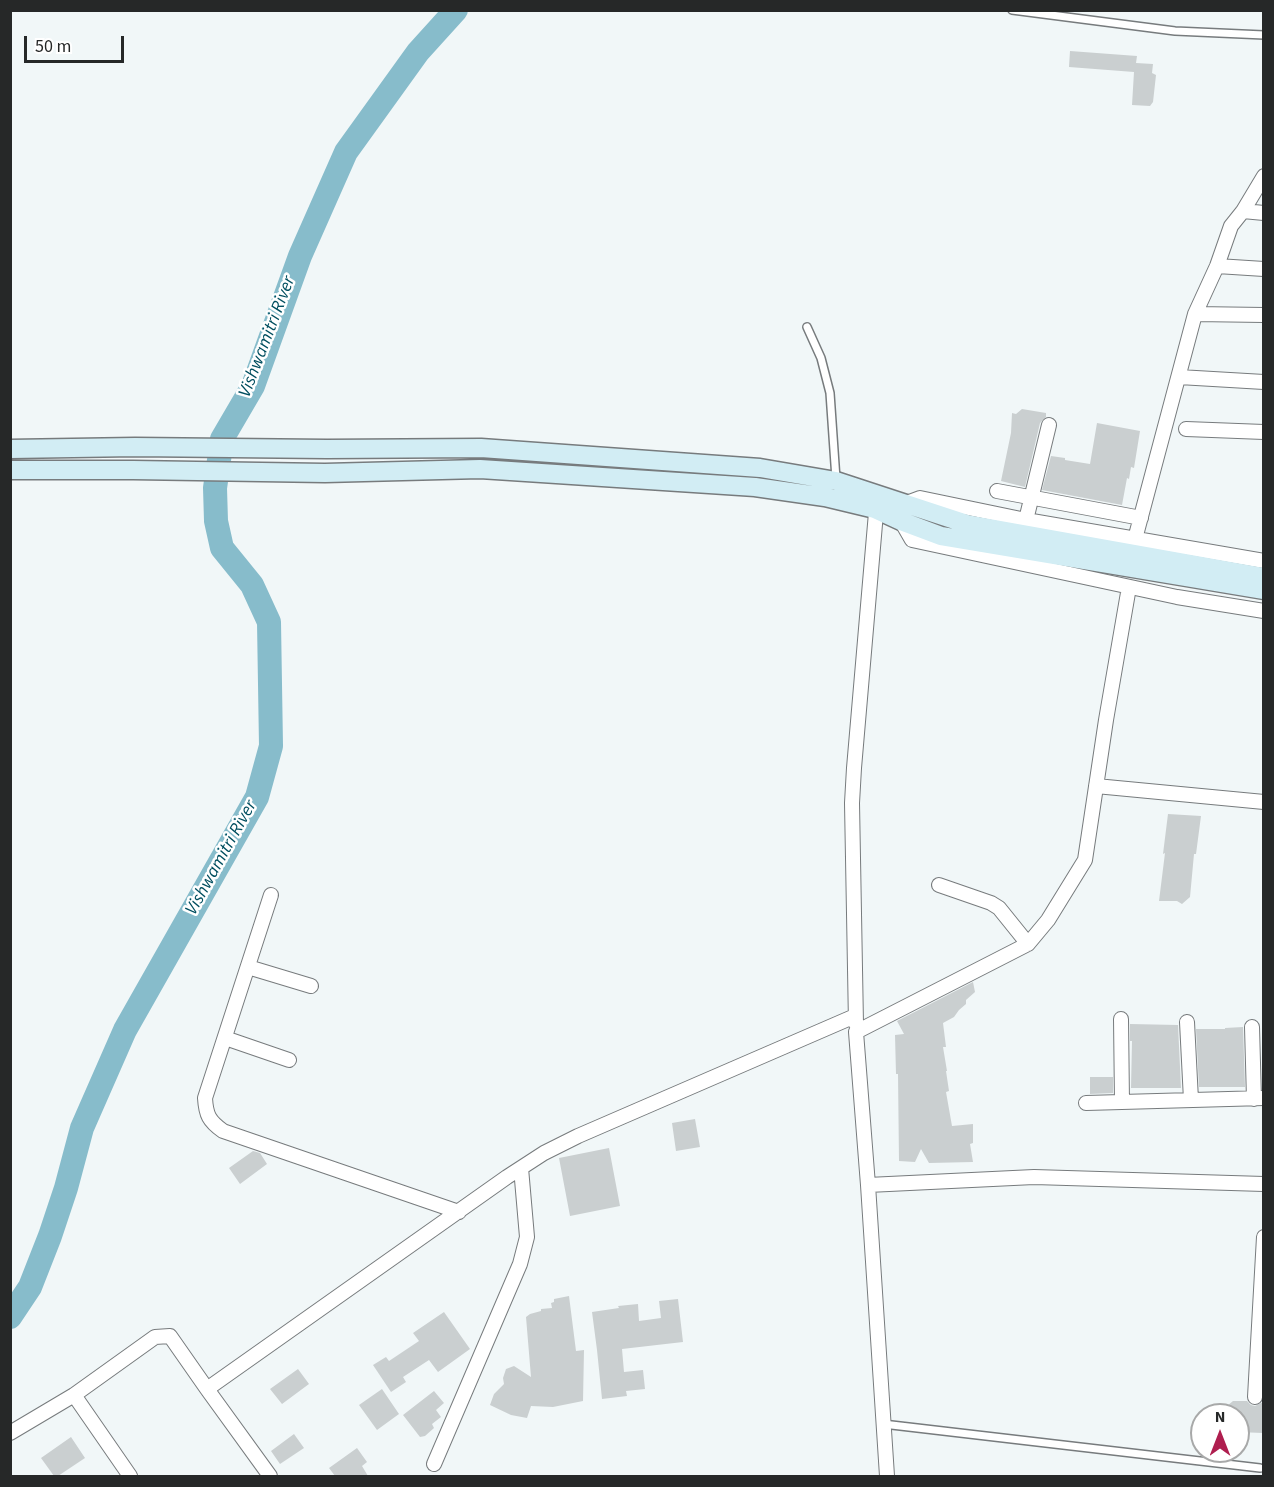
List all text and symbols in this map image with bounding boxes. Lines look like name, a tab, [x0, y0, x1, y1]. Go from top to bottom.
scale bar	[27, 24, 128, 62]
text: 50 m	[35, 34, 71, 59]
water label: Vishwamitri River	[235, 274, 301, 400]
water label: Vishwamitri River	[182, 797, 262, 919]
north arrow	[1190, 1403, 1250, 1463]
text: N	[1215, 1406, 1225, 1428]

